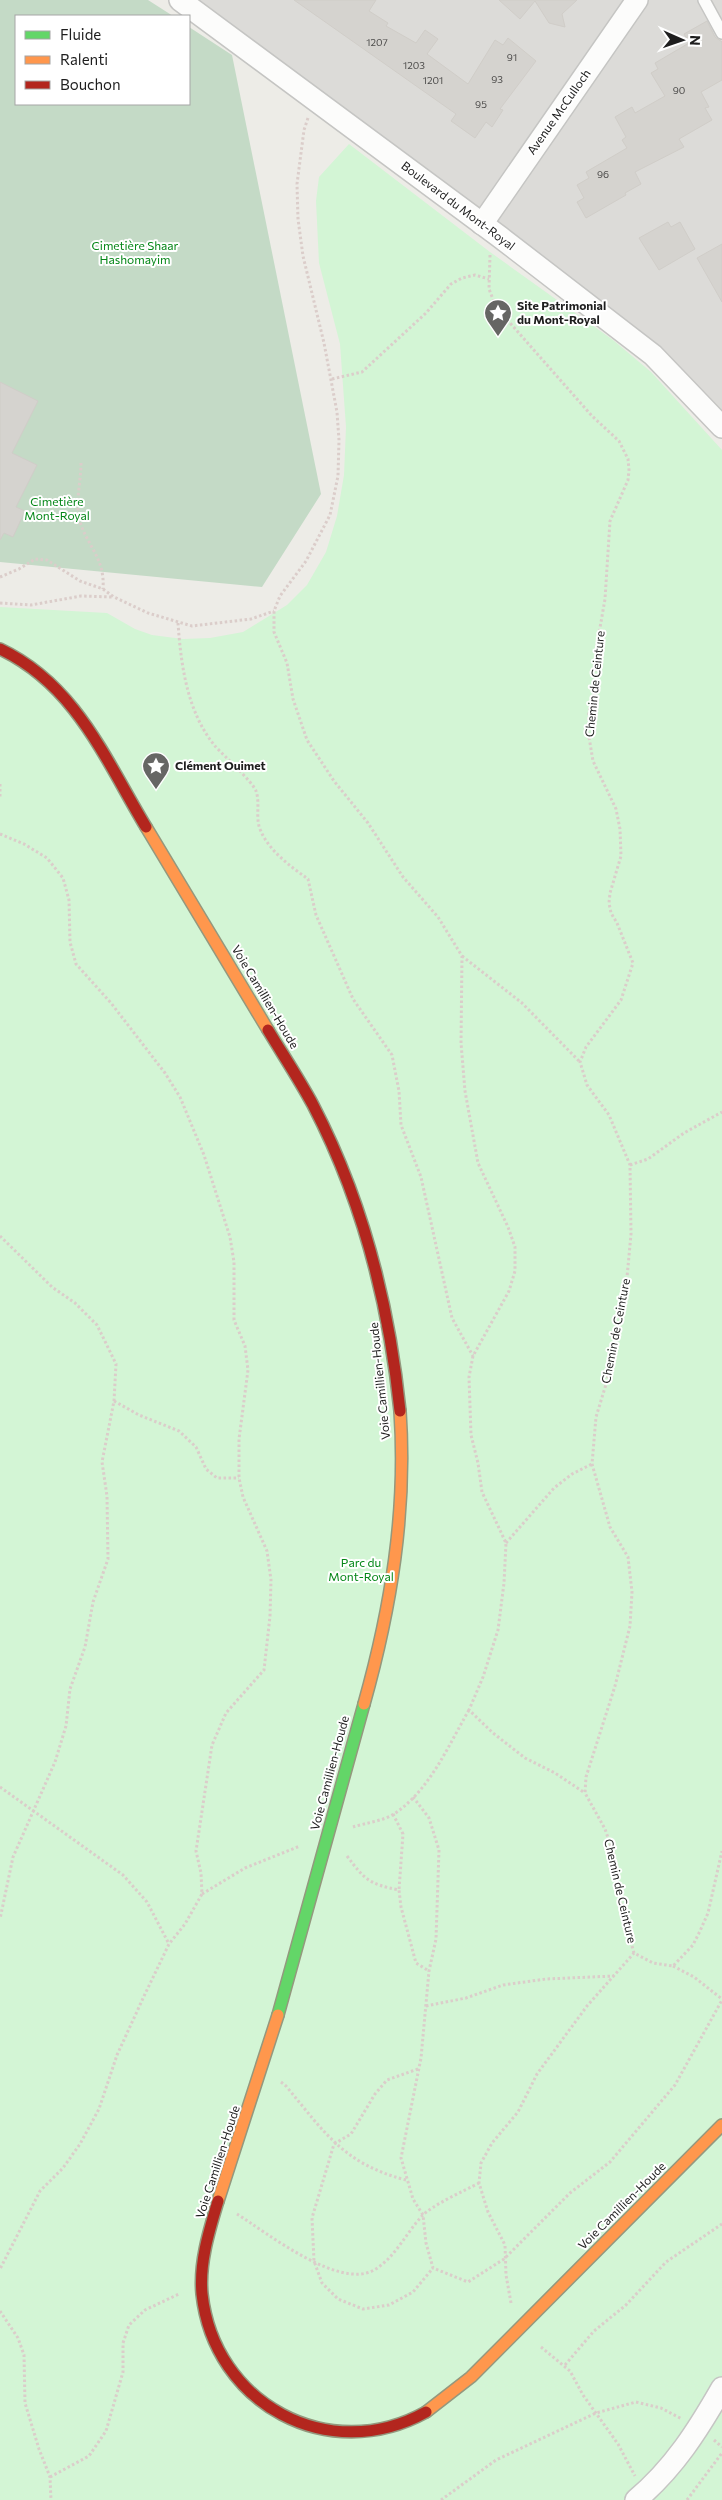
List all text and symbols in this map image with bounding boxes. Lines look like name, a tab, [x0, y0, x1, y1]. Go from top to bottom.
legend	[15, 15, 190, 105]
north arrow	[657, 15, 707, 65]
text: Fluide	[60, 25, 101, 43]
text: N	[687, 35, 704, 46]
house number: 1207	[366, 36, 388, 48]
text: Ralenti	[60, 50, 108, 68]
house number: 91	[507, 51, 517, 63]
house number: 1203	[403, 59, 425, 71]
street label: Avenue McCulloch	[524, 66, 593, 157]
house number: 93	[491, 73, 503, 85]
house number: 1201	[423, 74, 443, 86]
text: Bouchon	[60, 75, 121, 93]
house number: 90	[673, 84, 685, 96]
house number: 95	[475, 98, 487, 110]
street label: Boulevard du Mont-Royal	[399, 158, 518, 252]
house number: 96	[597, 168, 609, 180]
park label: Cimetière Shaar Hashomayim	[92, 238, 179, 266]
place icon: Site Patrimonial du Mont-Royal	[483, 298, 513, 337]
place label: Site Patrimonial du Mont-Royal	[517, 298, 606, 326]
park label: Cimetière Mont-Royal	[24, 494, 90, 522]
street label: Chemin de Ceinture	[581, 630, 607, 738]
place icon: Clément Ouimet	[141, 751, 171, 790]
place label: Clément Ouimet	[175, 758, 266, 772]
street label: Voie Camillien-Houde	[229, 942, 302, 1051]
street label: Chemin de Ceinture	[598, 1277, 632, 1385]
street label: Voie Camillien-Houde	[366, 1322, 392, 1440]
park label: Parc du Mont-Royal	[328, 1555, 394, 1583]
street label: Voie Camillien-Houde	[307, 1714, 351, 1832]
street label: Chemin de Ceinture	[602, 1837, 640, 1944]
street label: Voie Camillien-Houde	[192, 2103, 242, 2220]
street label: Voie Camillien-Houde	[575, 2159, 668, 2252]

